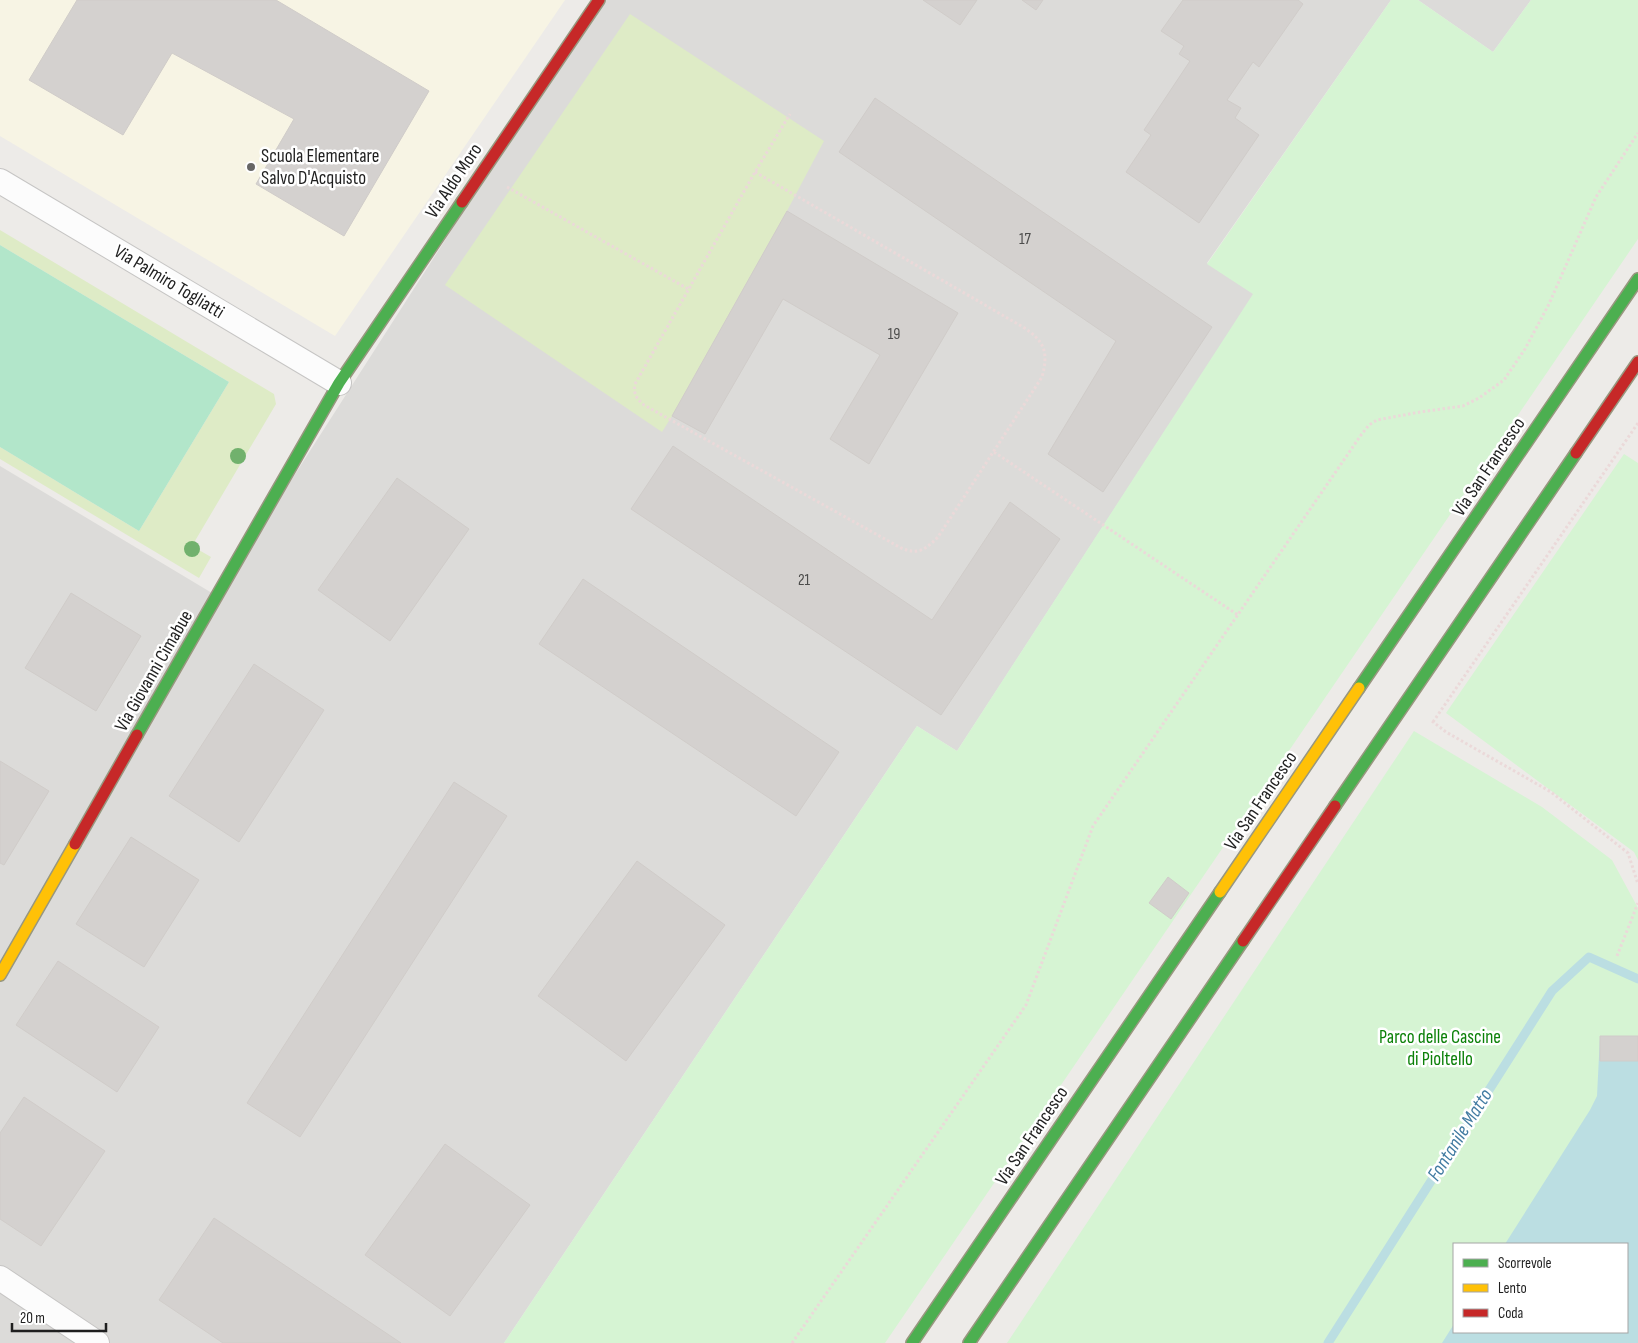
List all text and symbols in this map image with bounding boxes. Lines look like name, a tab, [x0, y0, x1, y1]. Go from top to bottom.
street label: Via Aldo Moro	[421, 139, 487, 223]
place label: Scuola Elementare Salvo D'Acquisto	[261, 145, 379, 190]
marker: Scuola Elementare Salvo D'Acquisto	[245, 161, 257, 173]
house number: 17	[1019, 230, 1032, 249]
street label: Via Palmiro Togliatti	[110, 240, 228, 324]
house number: 19	[888, 325, 900, 344]
street label: Via San Francesco	[1448, 413, 1530, 521]
house number: 21	[798, 571, 811, 590]
street label: Via Giovanni Cimabue	[110, 606, 198, 736]
street label: Via San Francesco	[1220, 747, 1302, 855]
park label: Parco delle Cascine di Pioltello	[1379, 1026, 1501, 1071]
street label: Via San Francesco	[991, 1082, 1073, 1190]
water label: Fontanile Matto	[1422, 1085, 1498, 1185]
legend	[1453, 1243, 1628, 1333]
text: Scorrevole	[1498, 1254, 1552, 1273]
text: Lento	[1498, 1279, 1527, 1298]
scale bar	[12, 1300, 106, 1332]
text: Coda	[1498, 1304, 1524, 1323]
text: 20 m	[20, 1309, 45, 1328]

